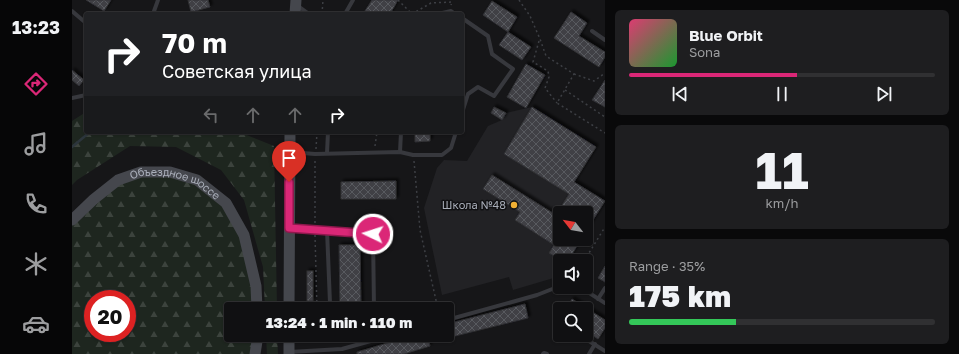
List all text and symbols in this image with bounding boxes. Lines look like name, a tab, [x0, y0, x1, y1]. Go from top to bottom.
text: 13:23	[12, 16, 60, 38]
text: 70 m	[162, 26, 227, 59]
text: Blue Orbit	[689, 26, 763, 44]
icon: right	[96, 28, 148, 80]
text: Sona	[689, 44, 720, 60]
text: Советская улица	[162, 60, 312, 82]
icon: directions	[22, 70, 50, 98]
icon: previous	[669, 83, 691, 105]
icon: pause	[771, 83, 793, 105]
icon: next	[873, 83, 895, 105]
icon: left	[200, 104, 222, 126]
icon: ahead	[242, 104, 264, 126]
icon: ahead	[284, 104, 306, 126]
icon: right	[326, 104, 348, 126]
icon: music	[22, 130, 50, 158]
text: 11	[755, 138, 809, 200]
pin	[272, 141, 306, 182]
icon: arrive	[278, 147, 300, 169]
street label: Объездное шоссе	[128, 164, 223, 202]
icon: phone	[22, 190, 50, 218]
text: km/h	[765, 195, 799, 211]
place label: Школа №48	[442, 198, 506, 211]
marker: Школа №48	[509, 200, 519, 210]
north arrow	[553, 206, 593, 246]
map controls	[553, 206, 593, 342]
position arrow	[352, 213, 394, 255]
icon: climate	[22, 250, 50, 278]
button: sound	[553, 254, 593, 294]
text: Range · 35%	[629, 258, 705, 274]
text: 175 km	[629, 278, 731, 314]
speed limit sign: 20	[84, 290, 136, 342]
button: search	[553, 302, 593, 342]
icon: car	[22, 310, 50, 338]
text: 13:24 · 1 min · 110 m	[266, 313, 412, 331]

